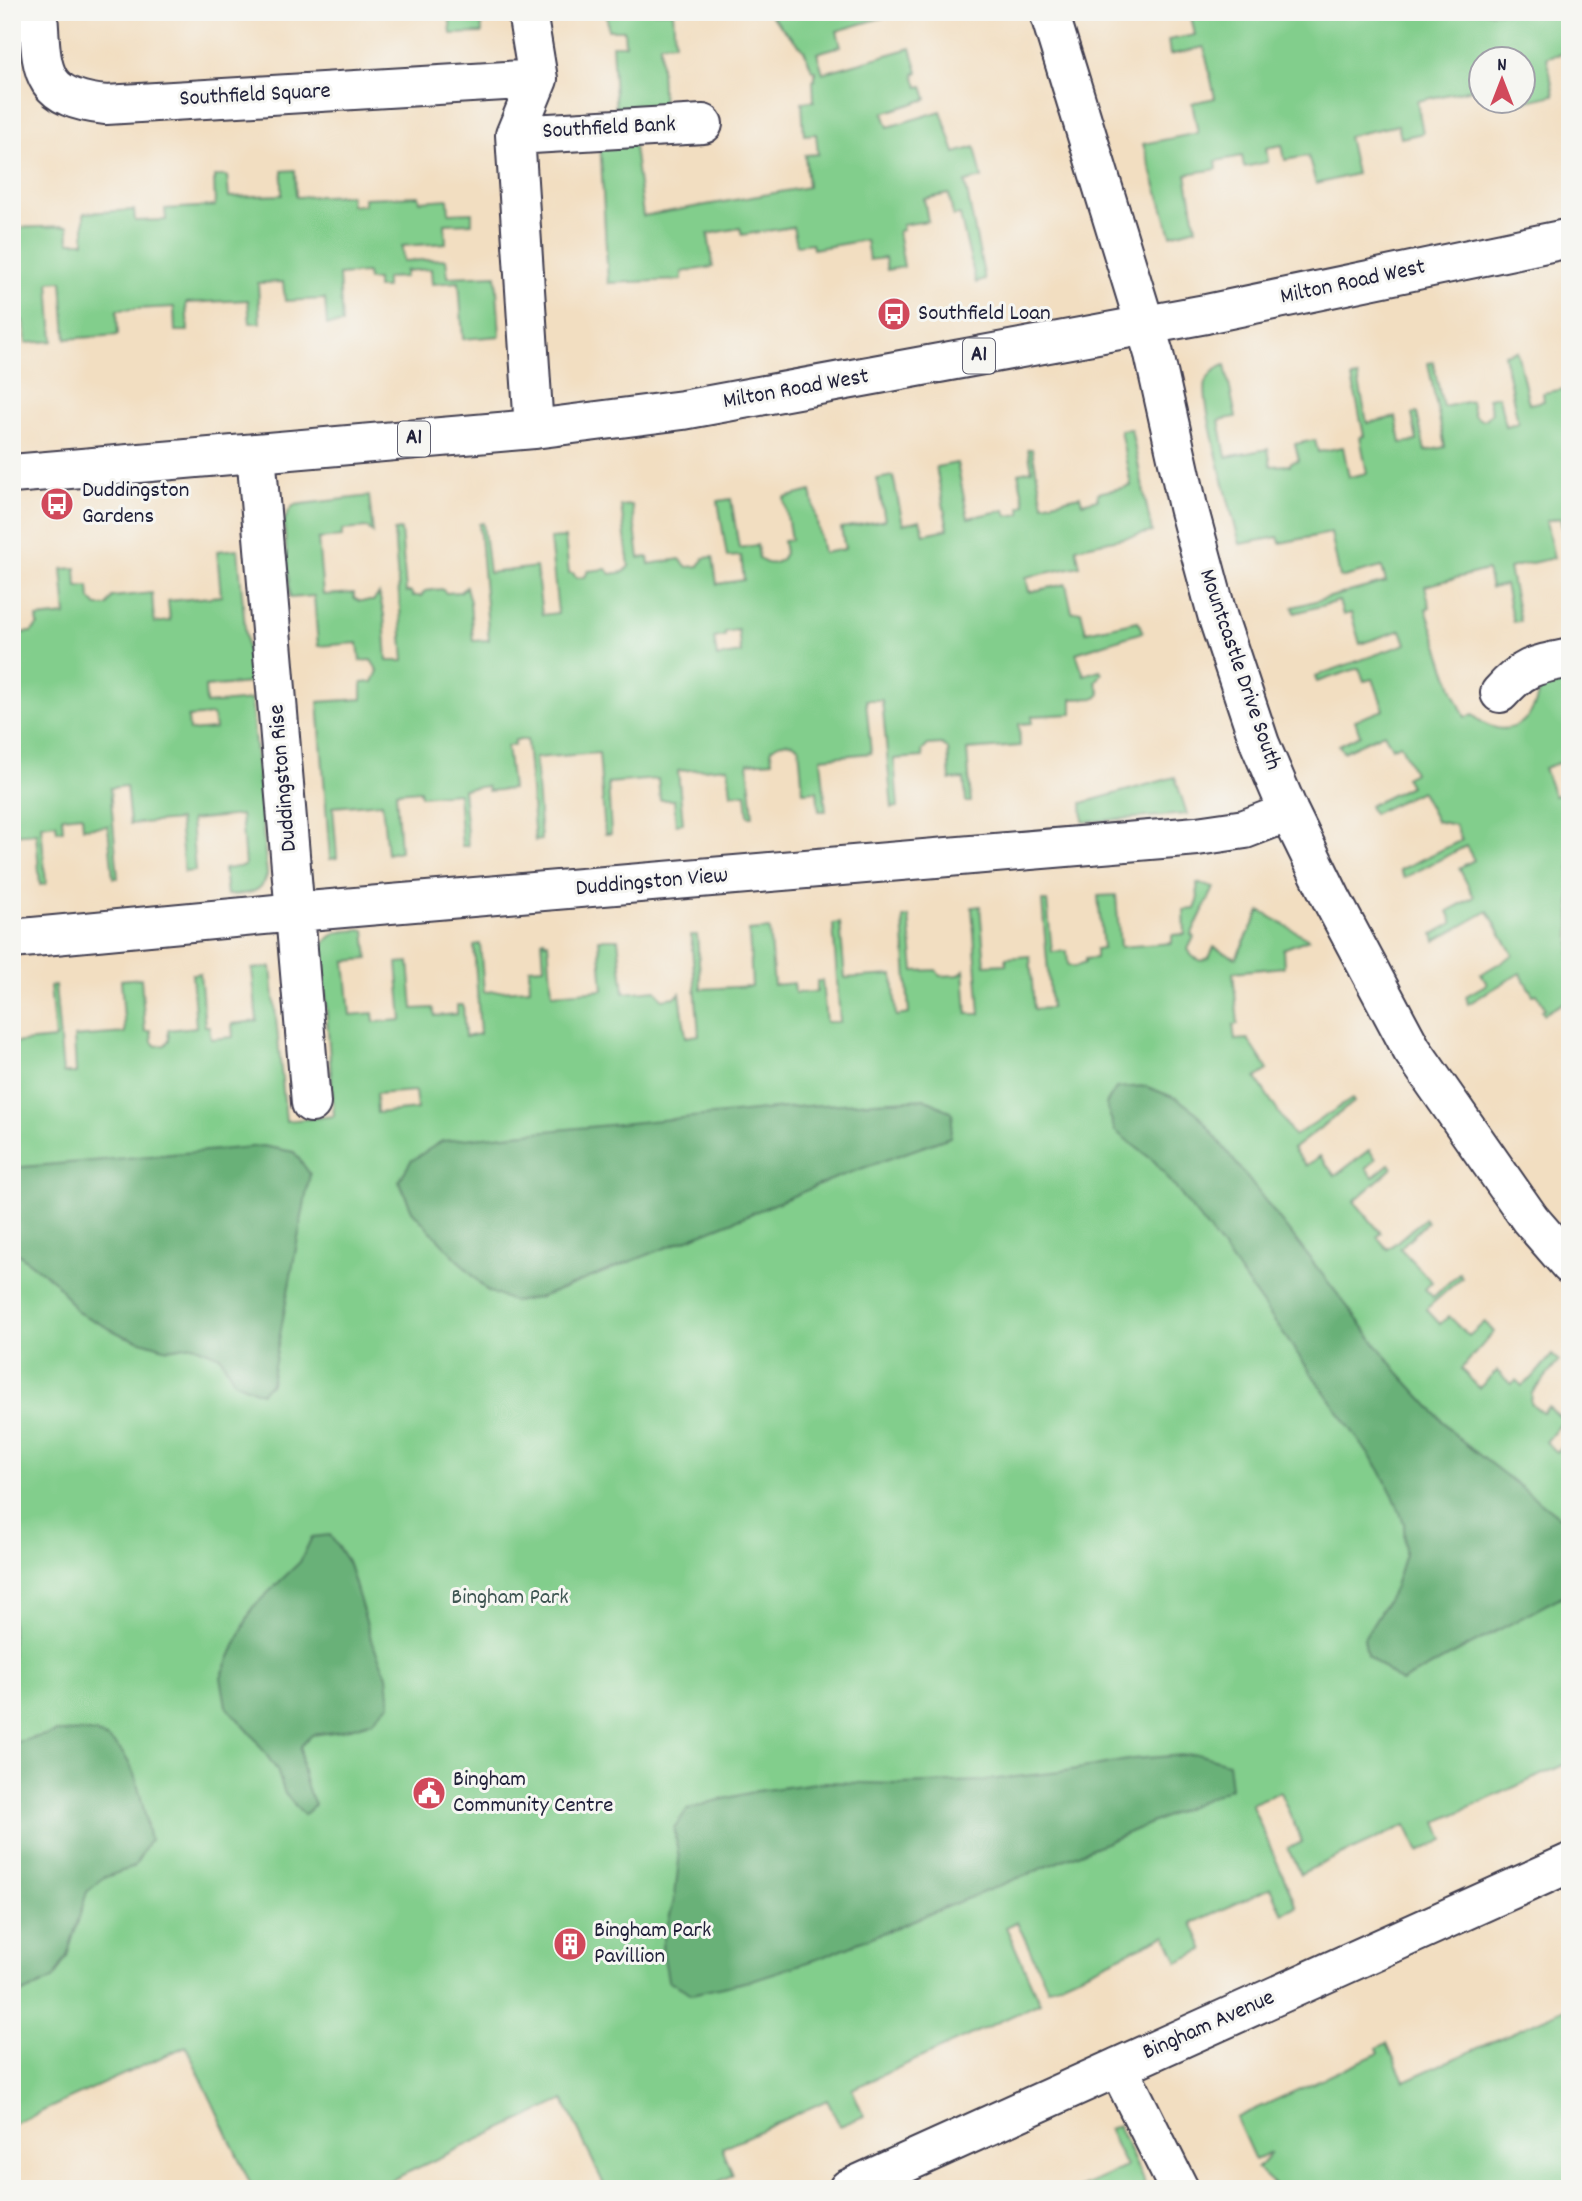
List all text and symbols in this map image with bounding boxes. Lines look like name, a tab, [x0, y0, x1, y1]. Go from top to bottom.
north arrow	[1466, 46, 1536, 116]
text: N	[1497, 53, 1507, 80]
street label: Southfield Square	[179, 76, 331, 116]
street label: Southfield Bank	[542, 109, 676, 149]
street label: Milton Road West	[1277, 252, 1429, 314]
bus stop icon: Southfield Loan	[875, 295, 913, 333]
place label: Southfield Loan	[918, 298, 1051, 331]
road number: A1	[963, 338, 995, 374]
street label: Milton Road West	[720, 361, 872, 419]
road number: A1	[398, 422, 430, 457]
place label: Duddingston Gardens	[82, 475, 189, 534]
bus stop icon: Duddingston Gardens	[38, 485, 76, 523]
street label: Mountcastle Drive South	[1189, 565, 1289, 775]
street label: Duddingston Rise	[261, 703, 307, 853]
street label: Duddingston View	[574, 860, 730, 906]
park label: Bingham Park	[451, 1582, 569, 1615]
place label: Bingham Community Centre	[453, 1764, 613, 1823]
public building icon: Bingham Community Centre	[410, 1774, 448, 1812]
place label: Bingham Park Pavillion	[594, 1915, 711, 1974]
building icon: Bingham Park Pavillion	[551, 1925, 589, 1963]
street label: Bingham Avenue	[1138, 1982, 1280, 2070]

